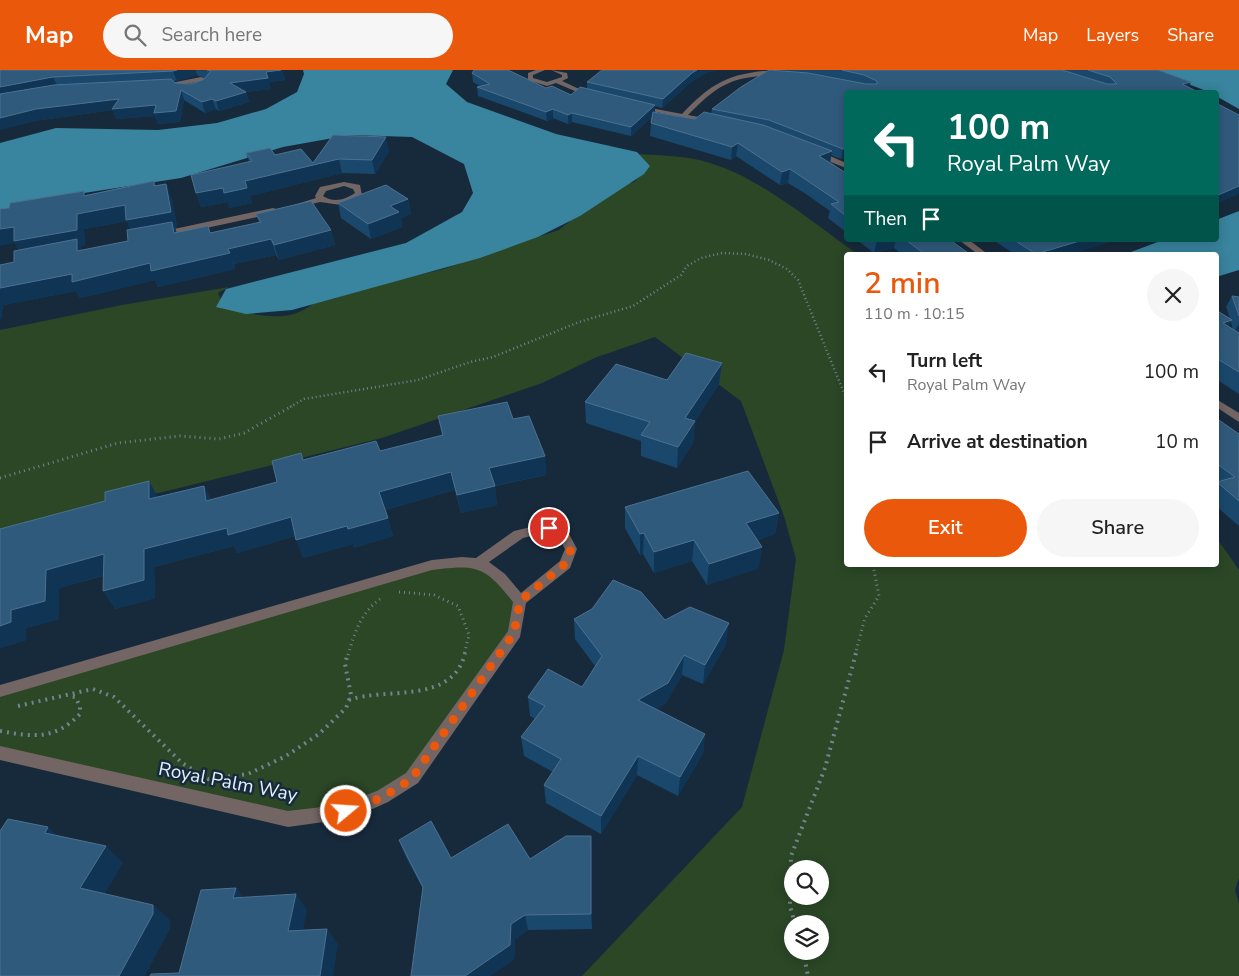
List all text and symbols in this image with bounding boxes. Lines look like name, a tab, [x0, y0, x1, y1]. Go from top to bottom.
search box	[103, 13, 453, 58]
text: Map	[25, 19, 73, 51]
icon: search	[121, 21, 149, 49]
text: Search here	[161, 22, 262, 48]
text: Map	[1023, 23, 1058, 47]
text: Layers	[1086, 23, 1139, 47]
text: Share	[1167, 23, 1214, 47]
text: 100 m	[947, 104, 1050, 151]
icon: left	[864, 110, 929, 175]
text: Royal Palm Way	[947, 149, 1110, 179]
icon: arrive	[917, 205, 945, 233]
text: Then	[864, 206, 907, 232]
text: 2 min	[864, 263, 940, 304]
button: close	[1147, 269, 1199, 321]
text: 110 m · 10:15	[864, 303, 965, 325]
text: Turn left	[907, 348, 982, 374]
icon: left	[864, 358, 892, 386]
text: 100 m	[1144, 359, 1199, 385]
text: Royal Palm Way	[907, 374, 1026, 396]
icon: arrive	[864, 428, 892, 456]
text: Arrive at destination	[907, 429, 1088, 455]
text: 10 m	[1155, 429, 1199, 455]
button: Exit	[864, 499, 1027, 557]
button: Share	[1037, 499, 1199, 557]
pin	[528, 507, 570, 549]
icon: arrive	[535, 514, 563, 542]
street label: Royal Palm Way	[156, 756, 300, 808]
position arrow	[319, 784, 371, 836]
map controls	[784, 860, 829, 960]
button: search	[784, 860, 829, 905]
button: layers	[784, 915, 829, 960]

